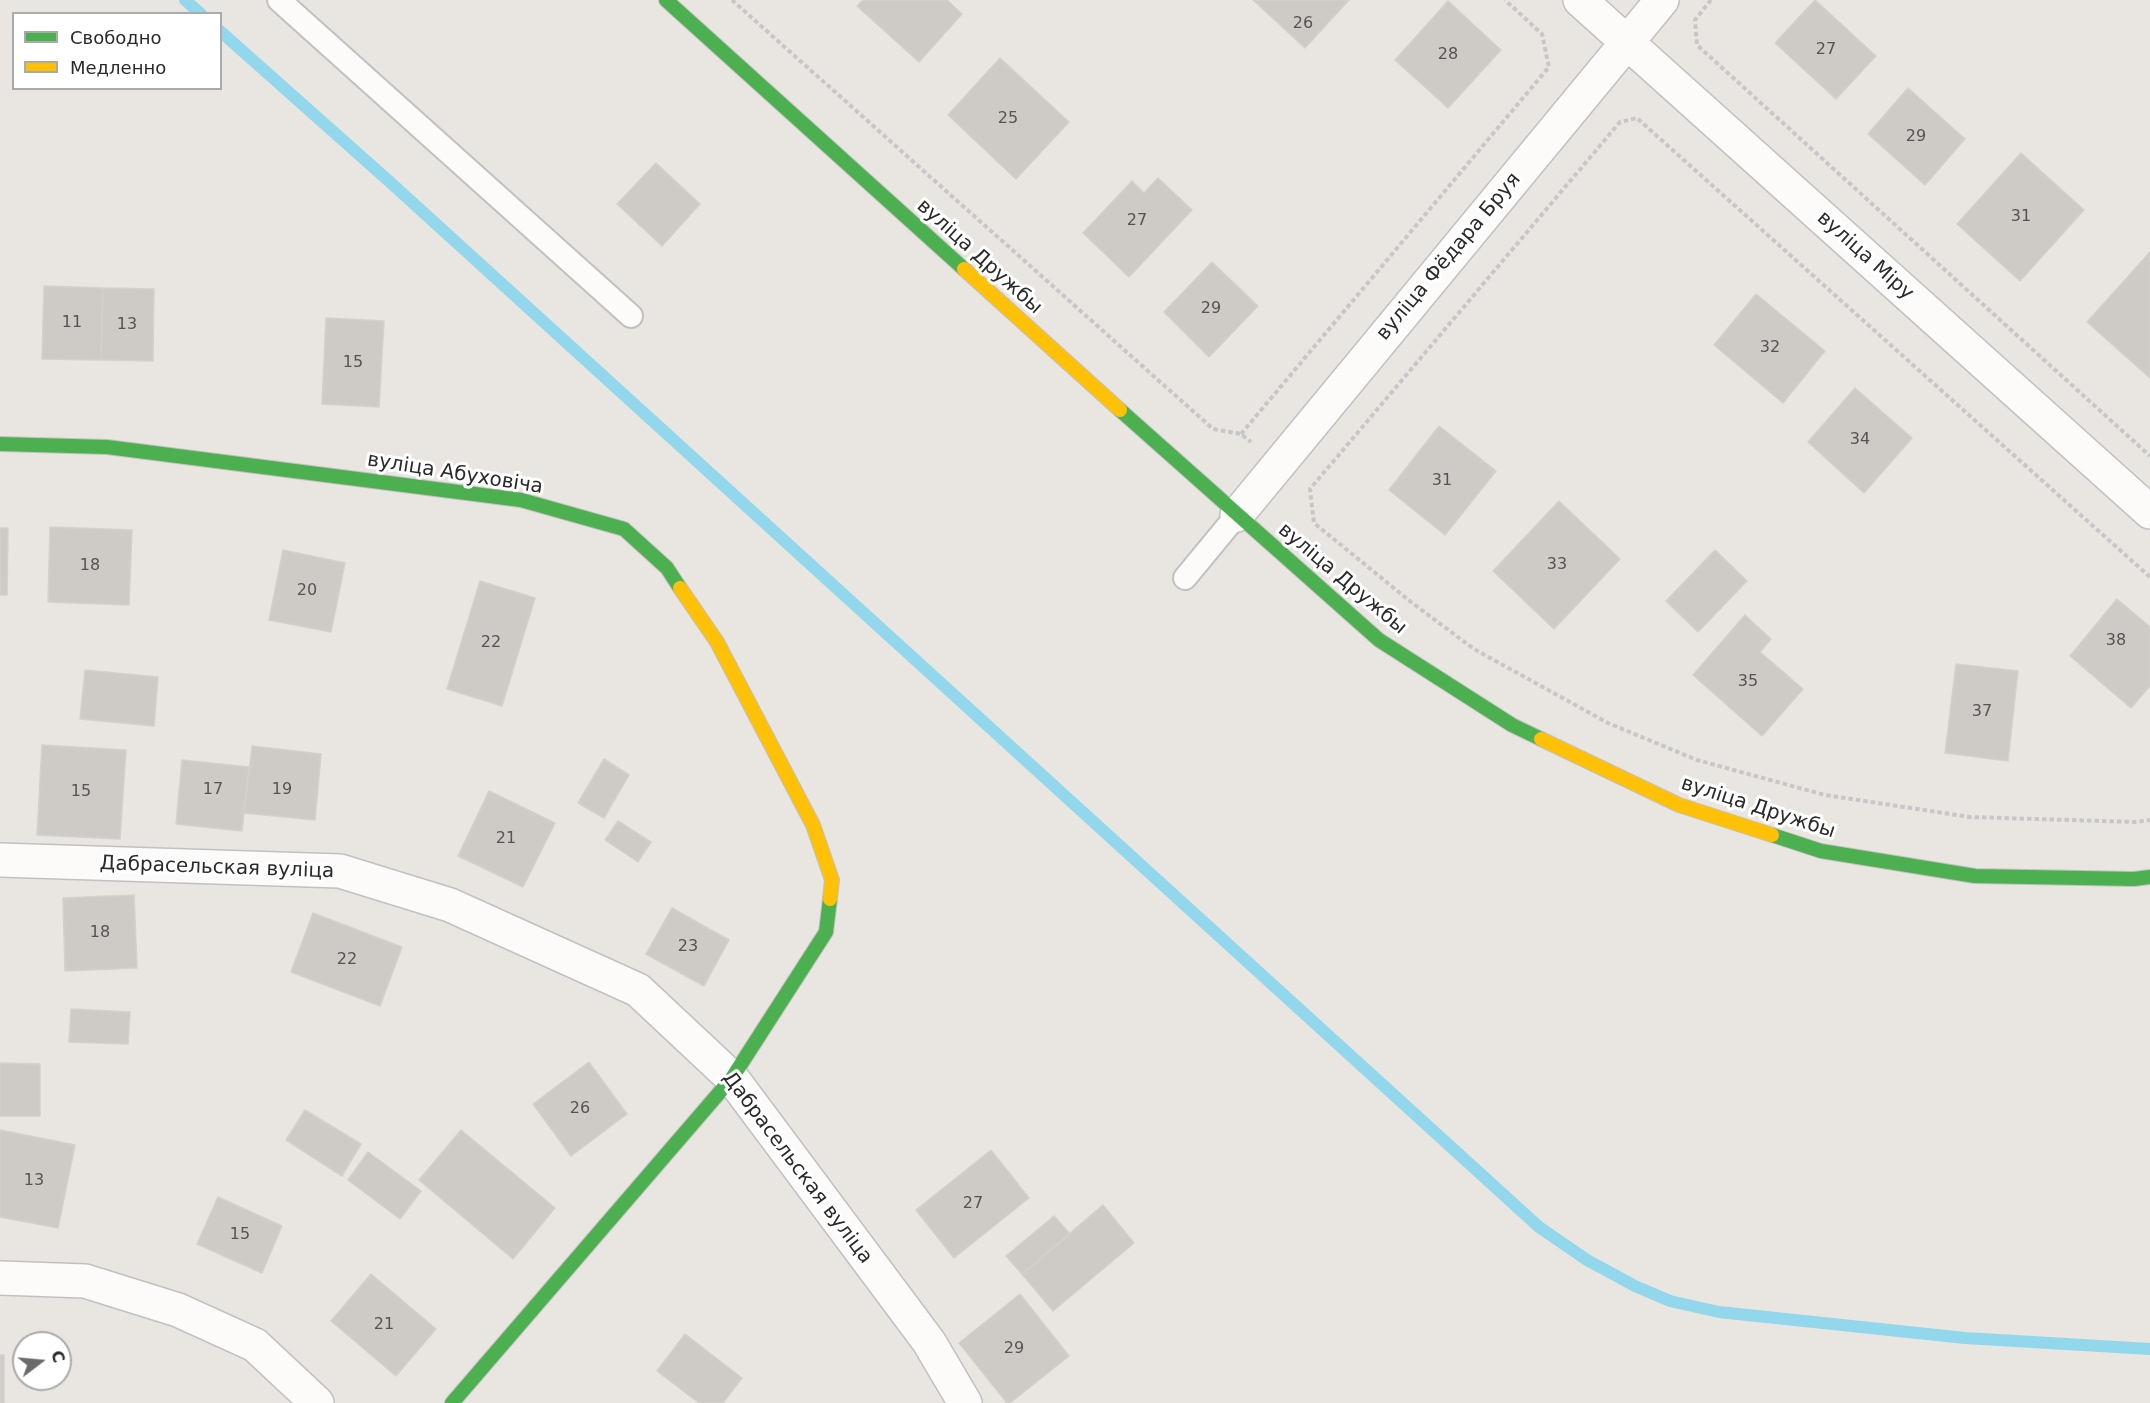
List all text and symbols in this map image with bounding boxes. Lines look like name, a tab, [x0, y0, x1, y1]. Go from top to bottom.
legend	[12, 12, 222, 90]
house number: 26	[1293, 14, 1313, 34]
text: Свободно	[70, 27, 162, 48]
house number: 27	[1816, 40, 1836, 60]
house number: 28	[1438, 45, 1458, 65]
text: Медленно	[70, 57, 166, 78]
house number: 25	[998, 109, 1018, 129]
house number: 29	[1906, 127, 1926, 147]
street label: вуліца Фёдара Бруя	[1372, 168, 1526, 346]
street label: вуліца Дружбы	[911, 194, 1047, 320]
street label: вуліца Міру	[1812, 206, 1918, 306]
house number: 31	[2011, 207, 2031, 227]
house number: 27	[1127, 211, 1147, 231]
house number: 29	[1201, 299, 1221, 319]
house number: 11	[62, 313, 82, 333]
house number: 13	[117, 315, 137, 335]
house number: 32	[1760, 338, 1780, 358]
house number: 15	[343, 353, 363, 373]
house number: 34	[1850, 430, 1870, 450]
street label: вуліца Абуховіча	[365, 448, 545, 500]
house number: 31	[1432, 471, 1452, 491]
street label: вуліца Дружбы	[1273, 518, 1411, 640]
house number: 33	[1547, 555, 1567, 575]
house number: 18	[80, 556, 100, 576]
house number: 20	[297, 581, 317, 601]
house number: 38	[2106, 631, 2126, 651]
house number: 22	[481, 633, 501, 653]
house number: 35	[1738, 672, 1758, 692]
house number: 37	[1972, 702, 1992, 722]
street label: вуліца Дружбы	[1678, 772, 1838, 844]
house number: 17	[203, 780, 223, 800]
house number: 19	[272, 780, 292, 800]
house number: 15	[71, 782, 91, 802]
house number: 21	[496, 829, 516, 849]
street label: Дабрасельская вуліца	[99, 852, 335, 884]
house number: 18	[90, 923, 110, 943]
house number: 23	[678, 937, 698, 957]
house number: 22	[337, 950, 357, 970]
street label: Дабрасельская вуліца	[717, 1067, 877, 1269]
house number: 26	[570, 1099, 590, 1119]
house number: 13	[24, 1171, 44, 1191]
house number: 27	[963, 1194, 983, 1214]
house number: 15	[230, 1225, 250, 1245]
house number: 21	[374, 1315, 394, 1335]
north arrow	[12, 1331, 72, 1391]
house number: 29	[1004, 1339, 1024, 1359]
text: С	[47, 1348, 69, 1365]

